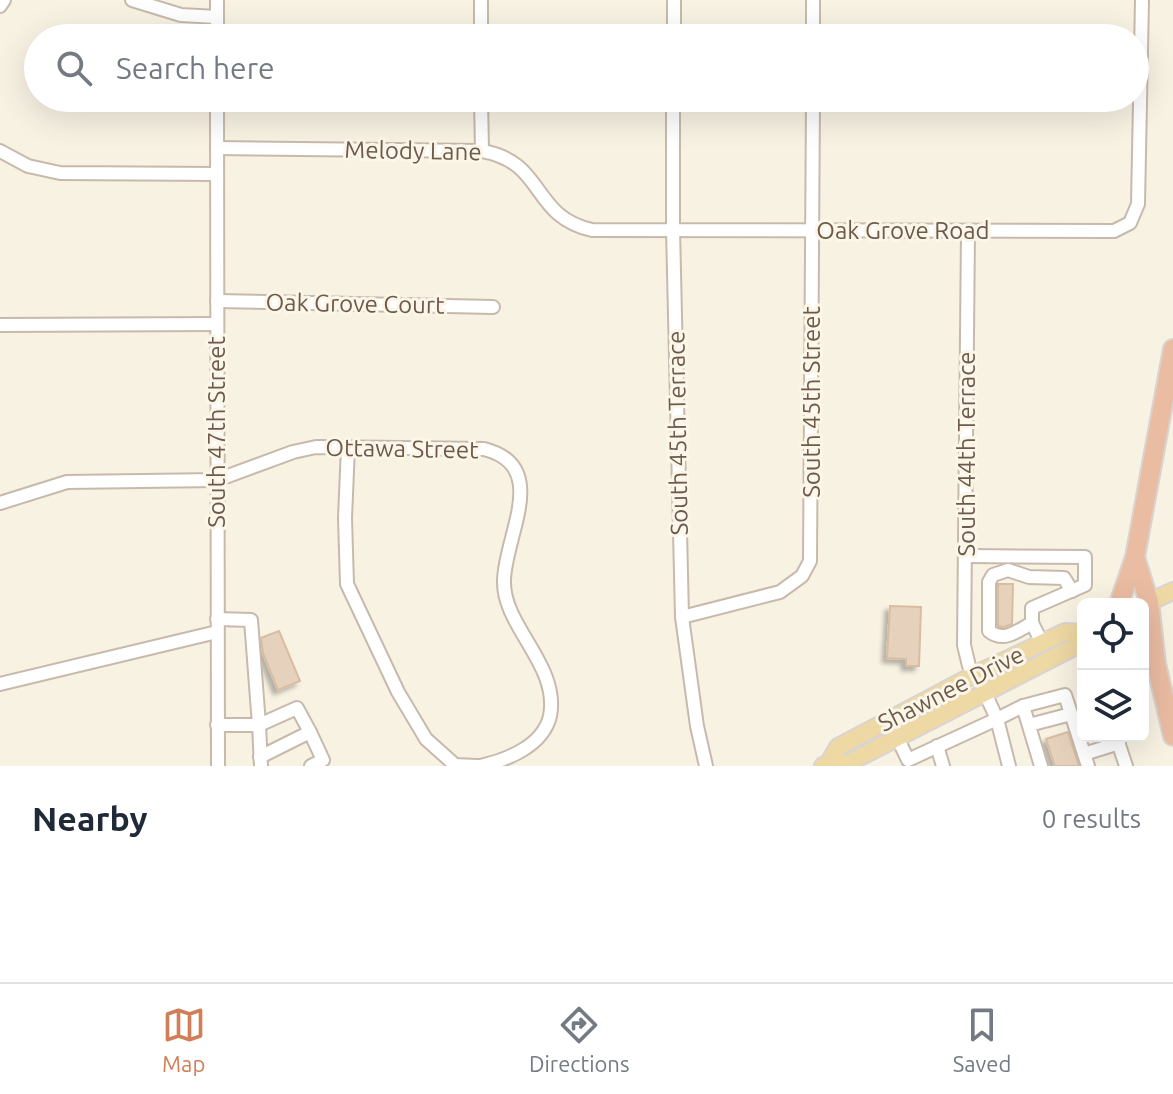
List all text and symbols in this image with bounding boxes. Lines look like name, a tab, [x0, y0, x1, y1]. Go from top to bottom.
search box	[24, 24, 1149, 112]
icon: search	[52, 46, 96, 90]
text: Search here	[116, 51, 275, 85]
street label: Melody Lane	[344, 136, 482, 165]
street label: Oak Grove Road	[816, 217, 990, 244]
street label: Oak Grove Court	[265, 288, 445, 319]
street label: South 45th Street	[798, 306, 825, 498]
street label: South 45th Terrace	[662, 330, 693, 536]
street label: South 47th Street	[203, 336, 230, 528]
street label: South 44th Terrace	[953, 352, 980, 556]
street label: Ottawa Street	[325, 434, 479, 463]
map controls	[1077, 598, 1149, 742]
button: locate	[1077, 598, 1149, 670]
street label: Shawnee Drive	[874, 640, 1028, 737]
button: layers	[1077, 670, 1149, 742]
text: Nearby	[32, 799, 147, 837]
text: 0 results	[1042, 804, 1141, 833]
tab: Map	[162, 1003, 206, 1076]
tab: Directions	[529, 1003, 629, 1076]
tab: Saved	[953, 1003, 1011, 1076]

